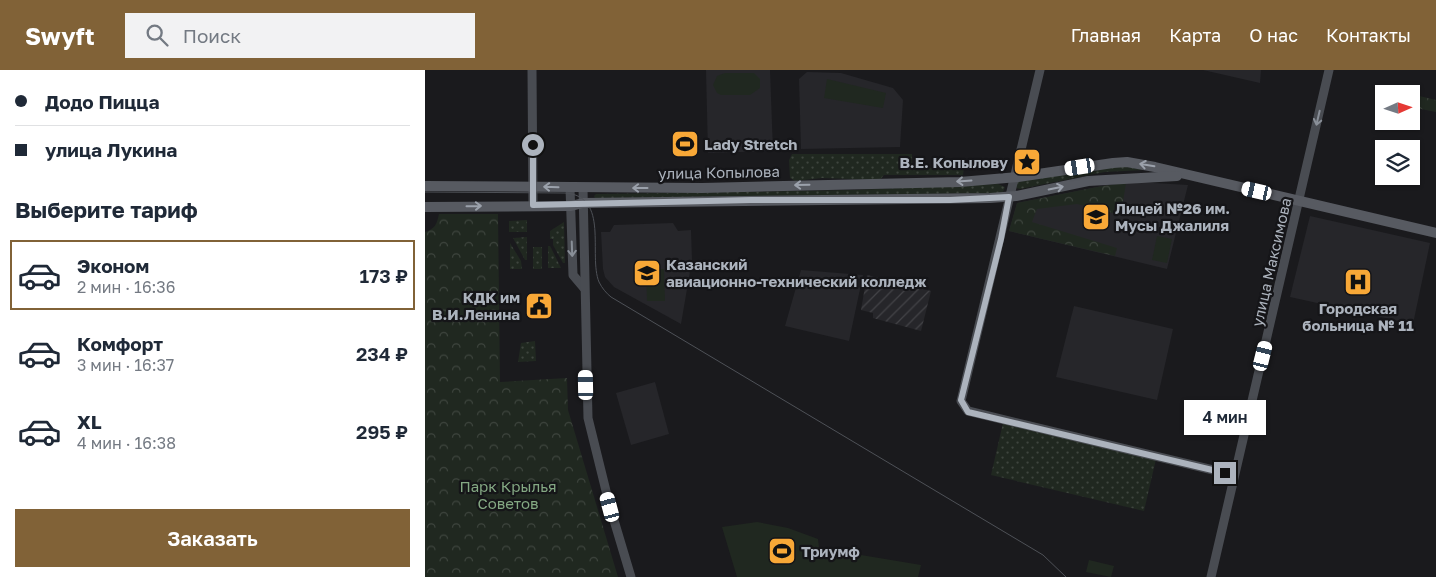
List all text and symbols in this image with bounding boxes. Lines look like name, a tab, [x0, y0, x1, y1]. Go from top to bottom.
search box	[125, 13, 475, 58]
text: Swyft	[25, 21, 95, 50]
icon: search	[143, 21, 171, 49]
text: Поиск	[183, 24, 241, 47]
text: Главная	[1071, 24, 1141, 46]
text: Карта	[1169, 24, 1221, 46]
text: О нас	[1249, 24, 1298, 46]
text: Контакты	[1326, 24, 1411, 46]
north arrow	[1375, 85, 1420, 130]
map controls	[1375, 85, 1420, 185]
text: Додо Пицца	[45, 90, 159, 113]
one-way arrow	[1313, 109, 1322, 125]
sports icon: Lady Stretch	[670, 129, 700, 159]
route start	[522, 134, 544, 156]
place label: Lady Stretch	[704, 135, 797, 153]
text: улица Лукина	[45, 138, 177, 161]
button: layers	[1375, 140, 1420, 185]
place icon: В.Е. Копылову	[1012, 147, 1042, 177]
place label: В.Е. Копылову	[899, 153, 1008, 171]
car	[1064, 157, 1095, 177]
one-way arrow	[1139, 160, 1155, 170]
street label: улица Копылова	[658, 162, 780, 182]
one-way arrow	[957, 177, 973, 186]
car	[1240, 180, 1273, 202]
one-way arrow	[794, 181, 810, 190]
one-way arrow	[544, 182, 560, 192]
one-way arrow	[632, 183, 648, 193]
one-way arrow	[1048, 183, 1064, 192]
text: Выберите тариф	[15, 196, 198, 223]
street label: улица Максимова	[1247, 196, 1295, 328]
place label: Лицей №26 им. Мусы Джалиля	[1115, 199, 1230, 234]
one-way arrow	[465, 201, 481, 211]
school or university icon: Лицей №26 им. Мусы Джалиля	[1081, 202, 1111, 232]
one-way arrow	[567, 241, 576, 257]
icon: car	[17, 253, 62, 298]
text: Эконом	[77, 254, 149, 277]
place label: Казанский авиационно-технический колледж	[666, 255, 927, 290]
school or university icon: Казанский авиационно-технический колледж	[632, 258, 662, 288]
text: 173 ₽	[359, 264, 408, 287]
hospital icon: Городская больница № 11	[1343, 267, 1373, 297]
text: 2 мин · 16:36	[77, 277, 175, 297]
place label: КДК им В.И.Ленина	[432, 288, 520, 323]
public building icon: КДК им В.И.Ленина	[524, 291, 554, 321]
place label: Городская больница № 11	[1302, 299, 1414, 334]
icon: car	[17, 331, 62, 376]
text: Комфорт	[77, 332, 163, 355]
car	[1252, 340, 1273, 372]
text: 234 ₽	[356, 342, 408, 365]
text: 3 мин · 16:37	[77, 355, 174, 375]
car	[578, 370, 593, 400]
callout: 4 мин	[1184, 400, 1266, 436]
text: 4 мин	[1202, 407, 1248, 427]
icon: car	[17, 409, 62, 454]
text: XL	[77, 410, 102, 433]
text: 295 ₽	[356, 420, 408, 443]
text: 4 мин · 16:38	[77, 433, 176, 453]
route end	[1214, 462, 1236, 484]
park label: Парк Крылья Советов	[459, 477, 557, 512]
car	[598, 491, 621, 523]
button: Заказать	[15, 509, 410, 567]
sports icon: Триумф	[767, 536, 797, 566]
place label: Триумф	[801, 542, 860, 560]

